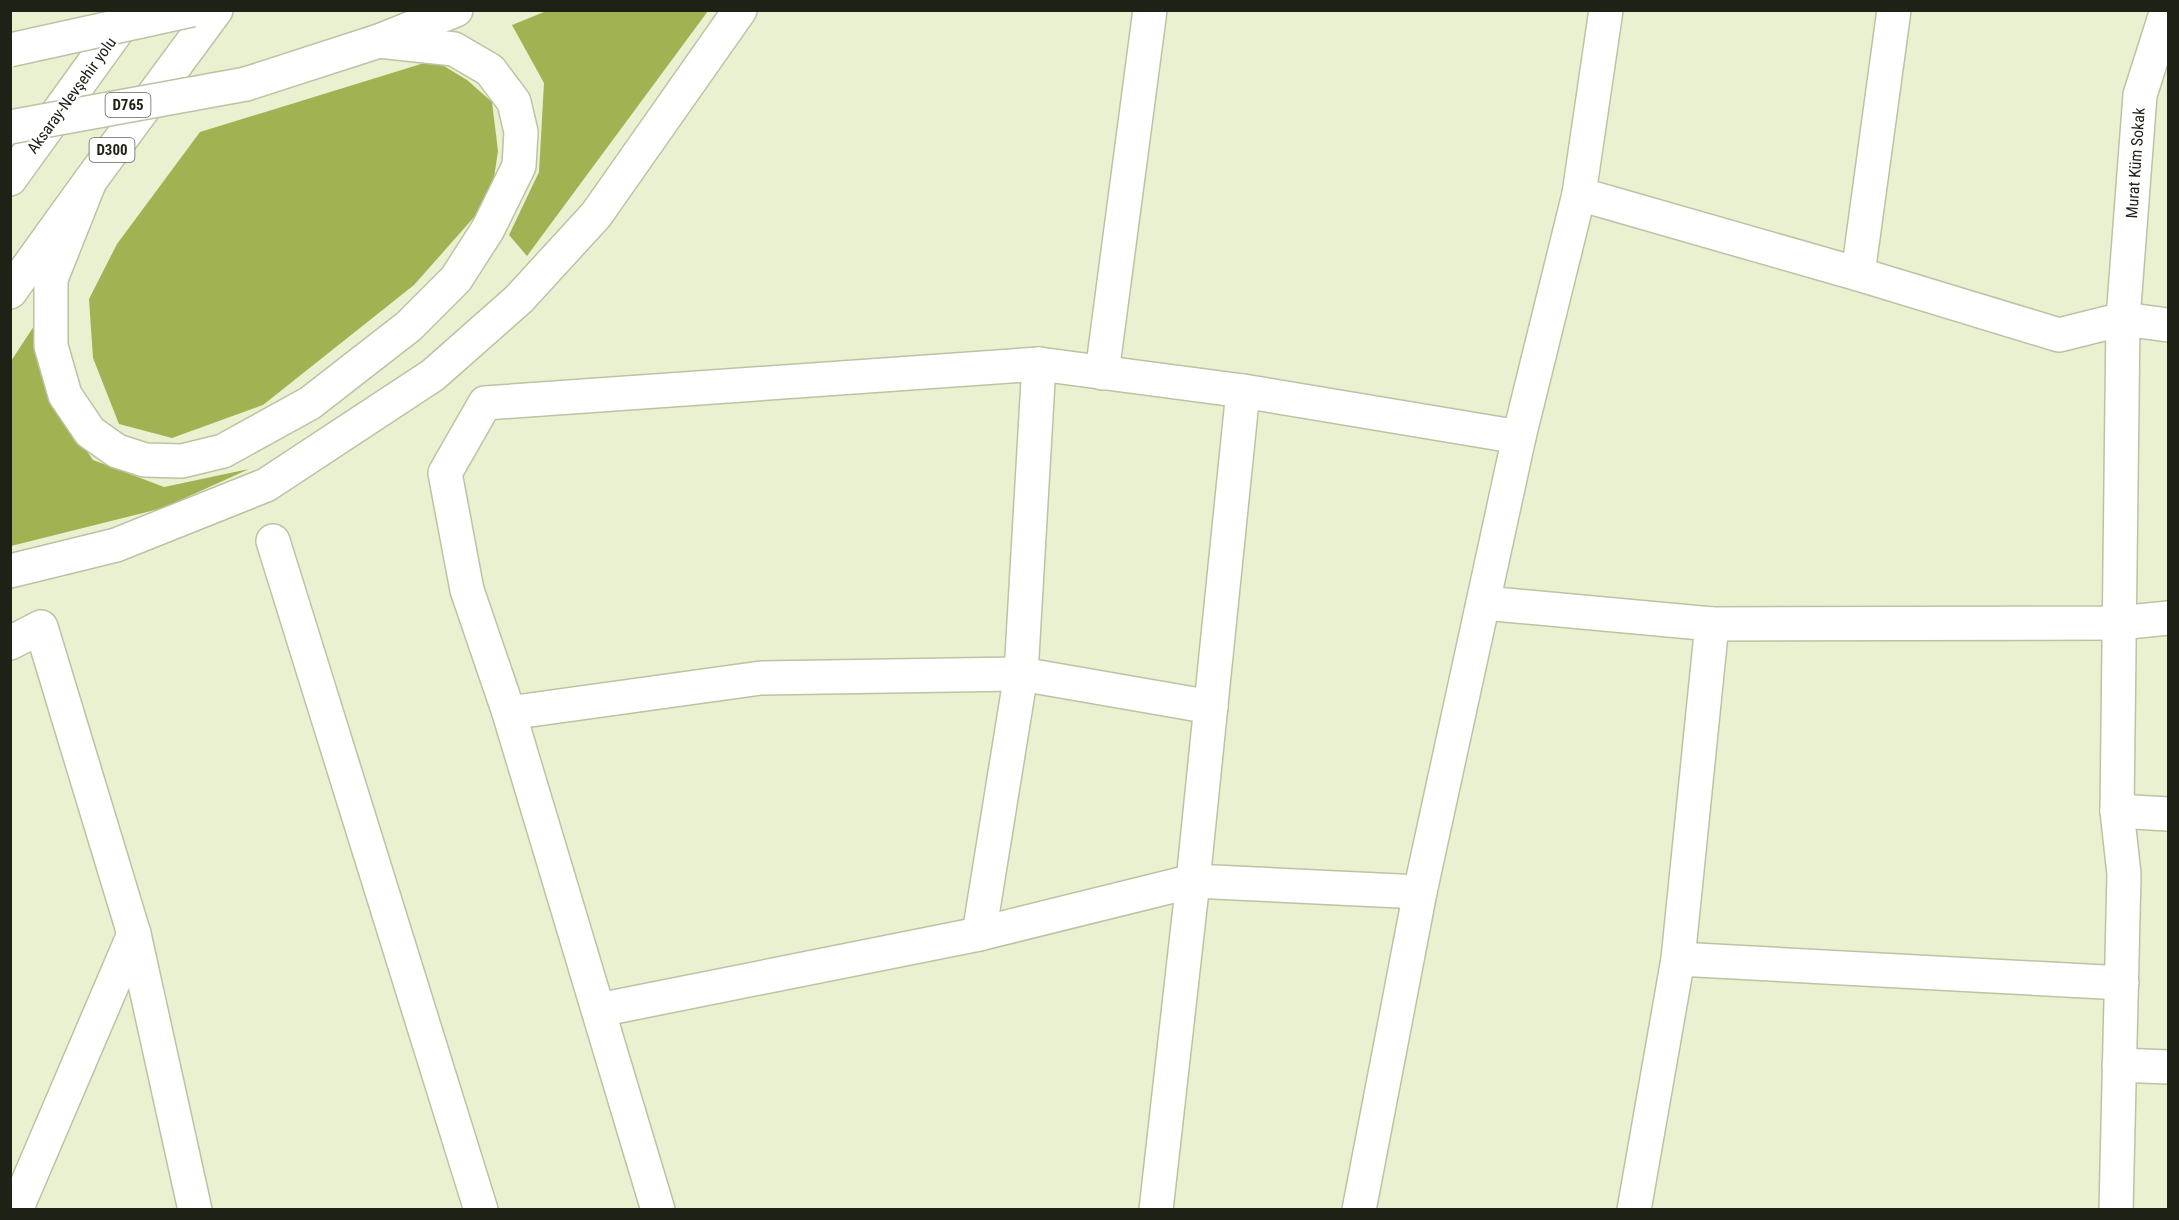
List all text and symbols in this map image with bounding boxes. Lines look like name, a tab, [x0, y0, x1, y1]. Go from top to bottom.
street label: Aksaray-Nevşehir yolu	[23, 33, 120, 157]
road number: D765	[106, 93, 150, 117]
street label: Murat Küm Sokak	[2122, 106, 2149, 219]
road number: D300	[90, 138, 134, 162]

